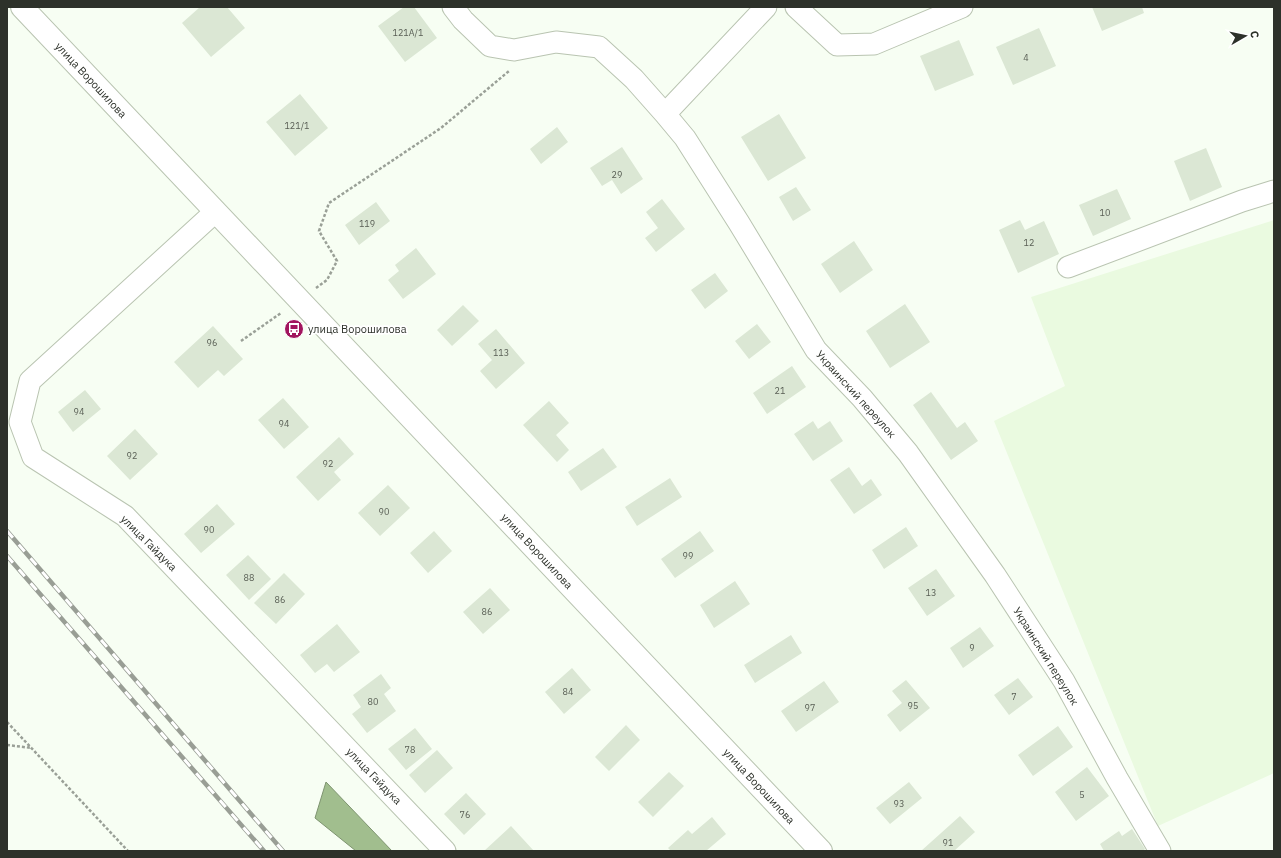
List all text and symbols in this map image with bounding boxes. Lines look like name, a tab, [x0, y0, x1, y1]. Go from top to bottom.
north arrow	[1225, 16, 1265, 56]
house number: 121А/1	[393, 27, 423, 38]
text: С	[1247, 30, 1262, 39]
street label: улица Ворошилова	[52, 39, 130, 121]
house number: 4	[1023, 52, 1029, 63]
house number: 121/1	[284, 120, 310, 131]
house number: 29	[612, 169, 622, 180]
house number: 10	[1100, 207, 1110, 218]
house number: 119	[359, 218, 375, 229]
house number: 12	[1024, 237, 1034, 248]
bus stop icon: улица Ворошилова	[283, 318, 305, 340]
place label: улица Ворошилова	[308, 322, 407, 336]
house number: 96	[207, 337, 217, 348]
house number: 113	[493, 347, 509, 358]
street label: Украинский переулок	[813, 347, 899, 441]
house number: 21	[775, 385, 785, 396]
house number: 94	[74, 406, 84, 417]
house number: 94	[279, 418, 289, 429]
house number: 92	[127, 450, 137, 461]
house number: 92	[323, 458, 333, 469]
house number: 90	[379, 506, 389, 517]
street label: улица Ворошилова	[498, 510, 576, 592]
street label: улица Гайдука	[118, 512, 180, 574]
house number: 90	[204, 524, 214, 535]
house number: 99	[683, 550, 693, 561]
house number: 88	[244, 572, 254, 583]
house number: 13	[926, 587, 936, 598]
house number: 86	[275, 594, 285, 605]
street label: Украинский переулок	[1010, 604, 1082, 708]
house number: 86	[482, 606, 492, 617]
house number: 9	[969, 642, 975, 653]
house number: 84	[563, 686, 573, 697]
house number: 7	[1011, 691, 1017, 702]
house number: 80	[368, 696, 378, 707]
house number: 95	[908, 700, 918, 711]
house number: 97	[805, 702, 815, 713]
house number: 78	[405, 744, 415, 755]
street label: улица Гайдука	[343, 745, 405, 807]
street label: улица Ворошилова	[720, 745, 798, 827]
house number: 5	[1079, 789, 1085, 800]
house number: 93	[894, 798, 904, 809]
house number: 76	[460, 809, 470, 820]
house number: 91	[943, 837, 953, 848]

